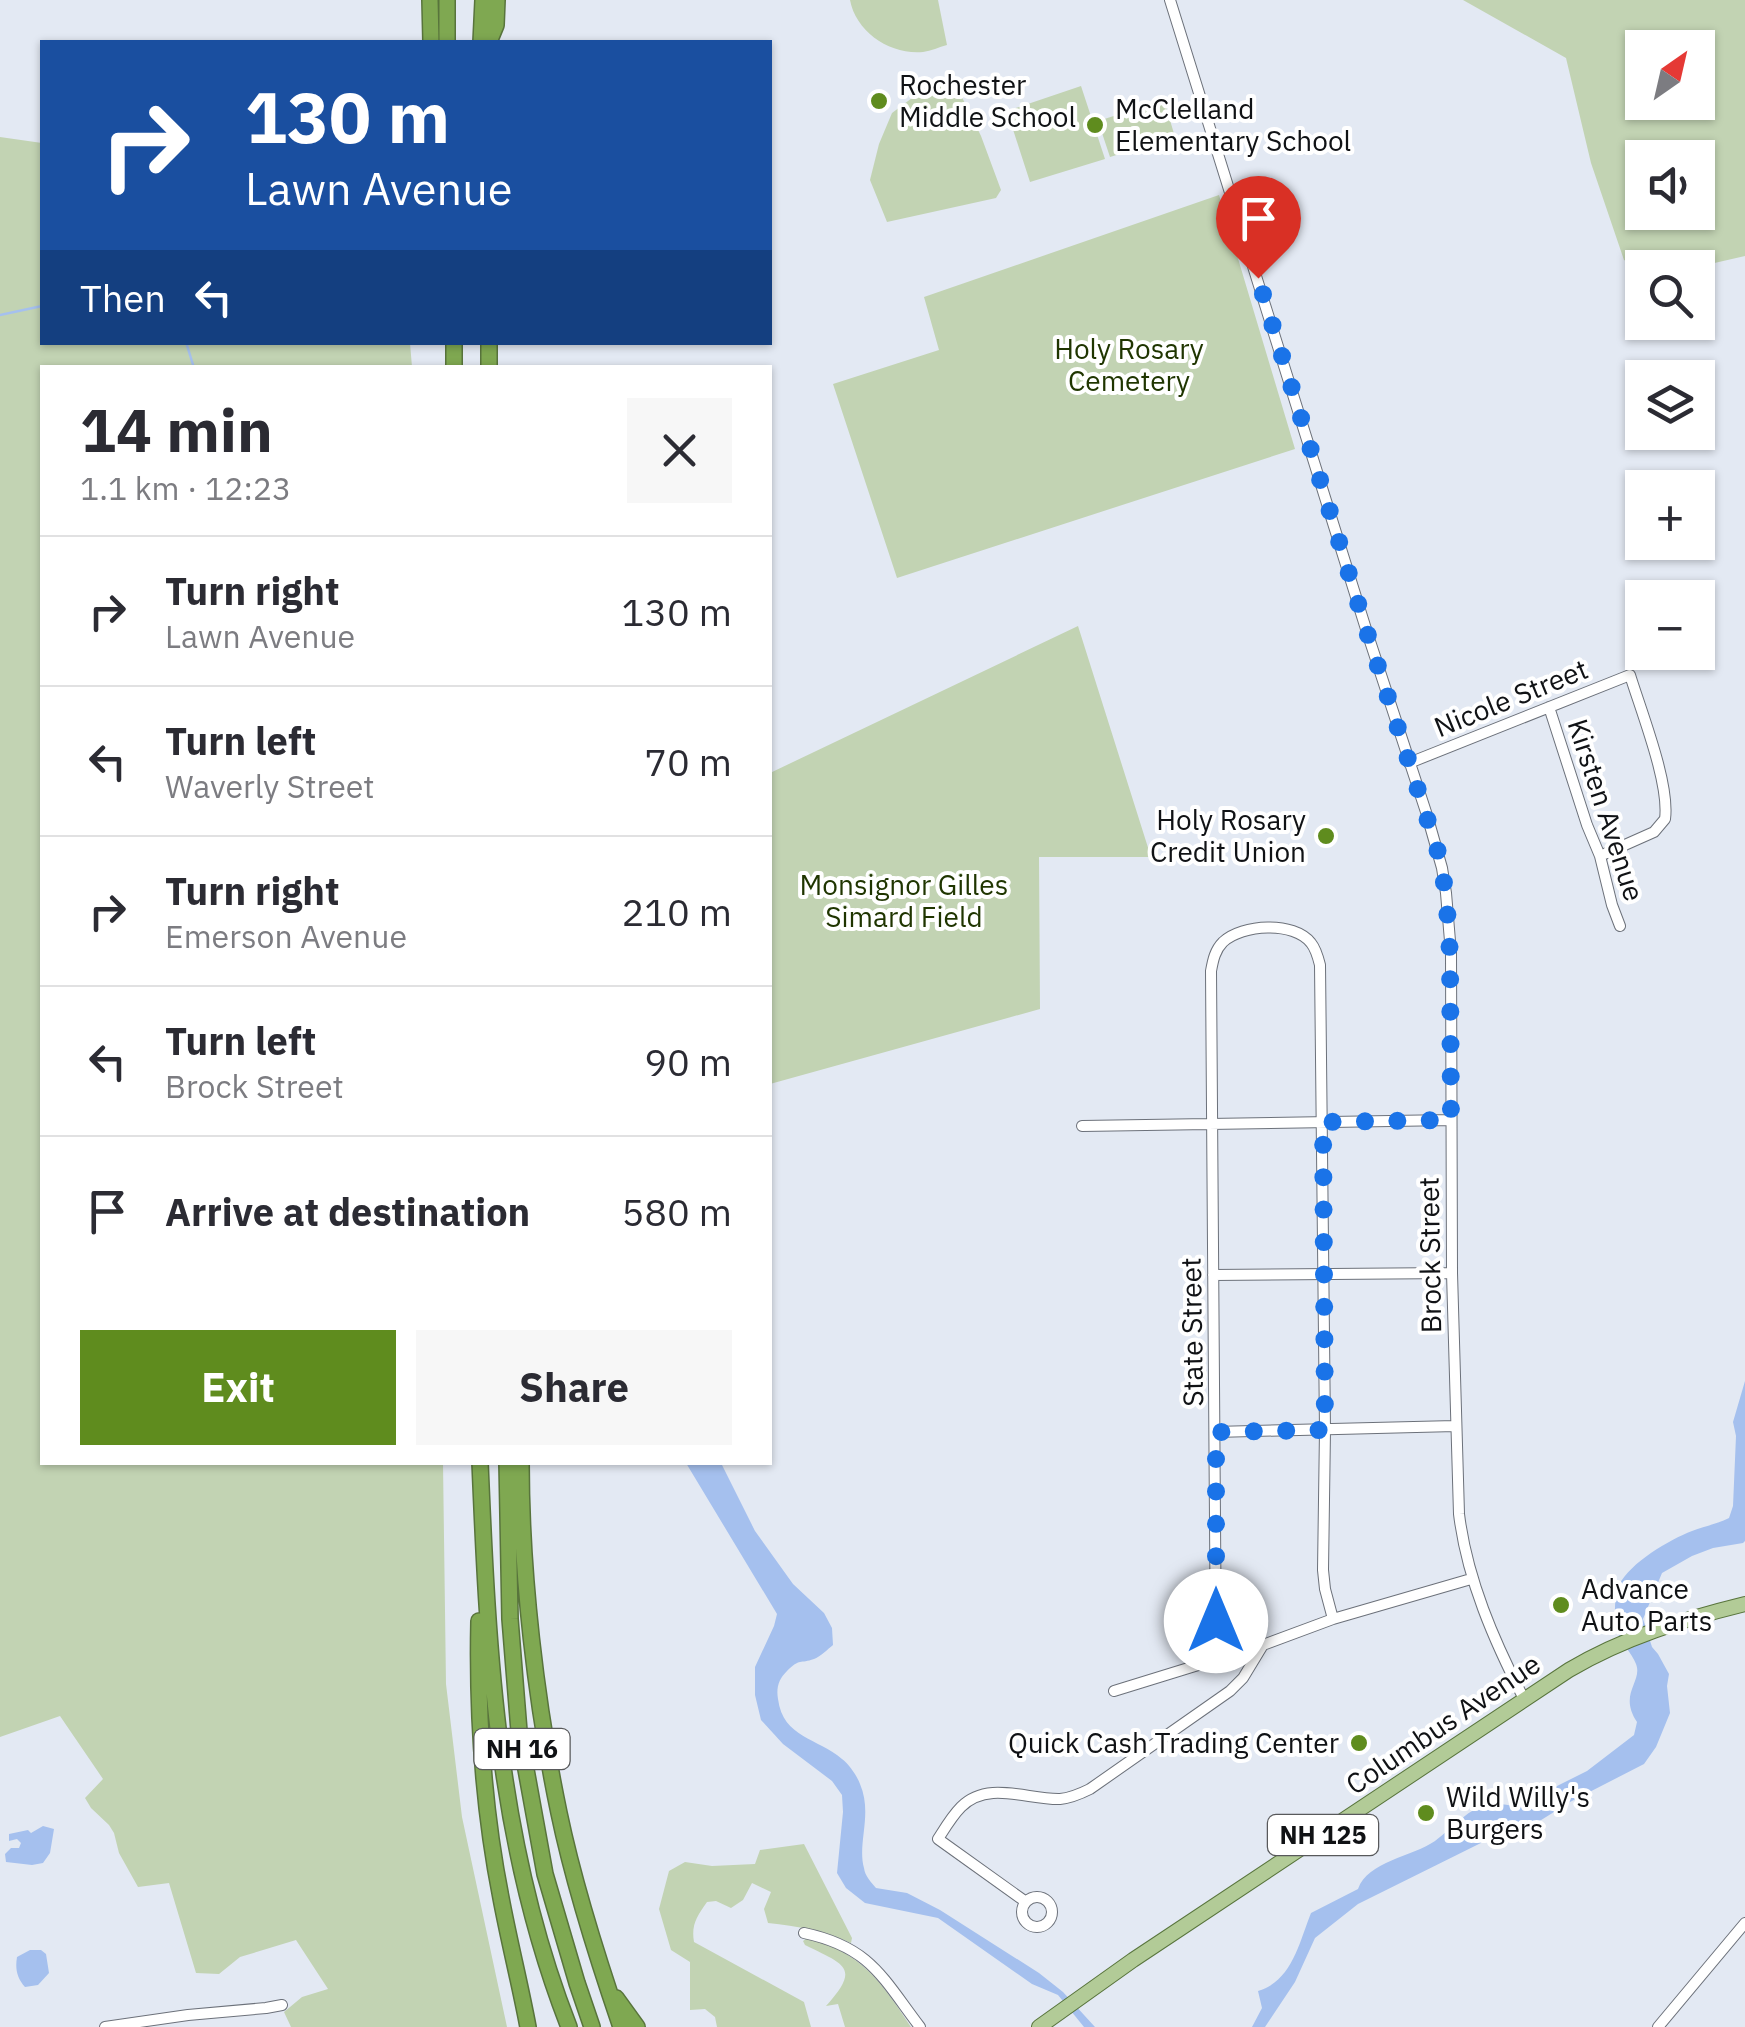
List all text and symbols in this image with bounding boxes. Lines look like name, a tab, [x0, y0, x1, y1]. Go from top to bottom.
north arrow	[1625, 30, 1715, 120]
map controls	[1625, 30, 1715, 670]
place label: Rochester Middle School	[899, 66, 1076, 135]
text: 130 m	[245, 71, 450, 162]
icon: right	[80, 80, 210, 210]
marker: Rochester Middle School	[868, 90, 890, 112]
place label: McClelland Elementary School	[1115, 90, 1351, 159]
marker: McClelland Elementary School	[1084, 114, 1106, 136]
button: sound	[1625, 140, 1715, 230]
text: Lawn Avenue	[245, 159, 512, 217]
pin	[1216, 176, 1301, 279]
icon: arrive	[1231, 191, 1286, 246]
button: search	[1625, 250, 1715, 340]
icon: left	[186, 270, 241, 325]
text: Then	[80, 273, 166, 322]
park label: Holy Rosary Cemetery	[1054, 330, 1204, 399]
button: layers	[1625, 360, 1715, 450]
text: 14 min	[80, 390, 273, 469]
button: close	[627, 398, 732, 503]
text: 1.1 km · 12:23	[80, 467, 291, 509]
button: +	[1625, 470, 1715, 560]
text: Turn right	[165, 566, 340, 615]
button: −	[1625, 580, 1715, 670]
icon: right	[80, 584, 135, 639]
text: 130 m	[621, 587, 732, 636]
text: Lawn Avenue	[165, 615, 355, 657]
street label: Nicole Street	[1428, 650, 1593, 745]
street label: Kirsten Avenue	[1560, 714, 1653, 906]
text: Turn left	[165, 716, 316, 765]
icon: left	[80, 734, 135, 789]
text: 70 m	[644, 737, 732, 786]
text: Waverly Street	[165, 765, 375, 807]
place label: Holy Rosary Credit Union	[1150, 801, 1306, 870]
marker: Holy Rosary Credit Union	[1315, 825, 1337, 847]
text: Turn right	[165, 866, 340, 915]
park label: Monsignor Gilles Simard Field	[800, 866, 1008, 935]
icon: right	[80, 884, 135, 939]
text: 210 m	[621, 887, 732, 936]
text: Emerson Avenue	[165, 915, 407, 957]
text: Turn left	[165, 1016, 316, 1065]
icon: left	[80, 1034, 135, 1089]
text: 90 m	[644, 1037, 732, 1086]
text: Brock Street	[165, 1065, 344, 1107]
street label: Brock Street	[1410, 1177, 1449, 1333]
icon: arrive	[80, 1184, 135, 1239]
text: Arrive at destination	[165, 1187, 530, 1236]
text: 580 m	[621, 1187, 732, 1236]
street label: State Street	[1172, 1257, 1211, 1407]
button: Exit	[80, 1330, 396, 1445]
button: Share	[416, 1330, 732, 1445]
position arrow	[1164, 1569, 1268, 1673]
place label: Advance Auto Parts	[1581, 1570, 1712, 1639]
marker: Advance Auto Parts	[1550, 1594, 1572, 1616]
street label: Columbus Avenue	[1338, 1645, 1547, 1802]
place label: Quick Cash Trading Center	[1008, 1724, 1339, 1761]
road number: NH 16	[474, 1729, 570, 1769]
marker: Quick Cash Trading Center	[1348, 1732, 1370, 1754]
place label: Wild Willy's Burgers	[1446, 1778, 1590, 1847]
marker: Wild Willy's Burgers	[1415, 1802, 1437, 1824]
road number: NH 125	[1268, 1815, 1378, 1855]

